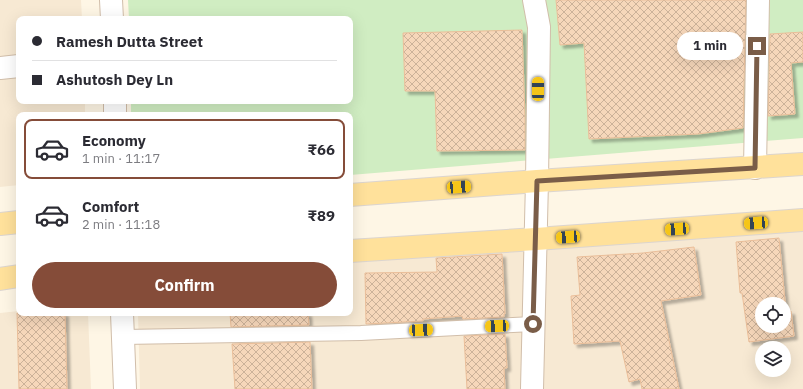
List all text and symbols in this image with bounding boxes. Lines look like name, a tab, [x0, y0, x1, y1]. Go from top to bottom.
text: Ramesh Dutta Street	[56, 32, 203, 51]
callout: 1 min	[677, 32, 743, 60]
text: 1 min	[693, 37, 727, 54]
route end	[748, 37, 766, 55]
text: Ashutosh Dey Ln	[56, 70, 173, 89]
car	[532, 77, 544, 101]
icon: car	[34, 131, 70, 167]
text: Economy	[82, 131, 146, 150]
text: ₹66	[308, 140, 335, 159]
text: 1 min · 11:17	[82, 150, 160, 167]
car	[447, 180, 471, 194]
icon: car	[34, 197, 70, 233]
text: Comfort	[82, 197, 139, 216]
text: ₹89	[308, 206, 335, 225]
text: 2 min · 11:18	[82, 216, 160, 233]
car	[744, 216, 768, 230]
car	[665, 222, 689, 236]
car	[556, 230, 580, 244]
button: Confirm	[32, 262, 337, 308]
map controls	[755, 297, 791, 377]
button: locate	[755, 297, 791, 333]
route start	[524, 315, 542, 333]
car	[485, 319, 509, 333]
car	[409, 323, 433, 337]
button: layers	[755, 341, 791, 377]

